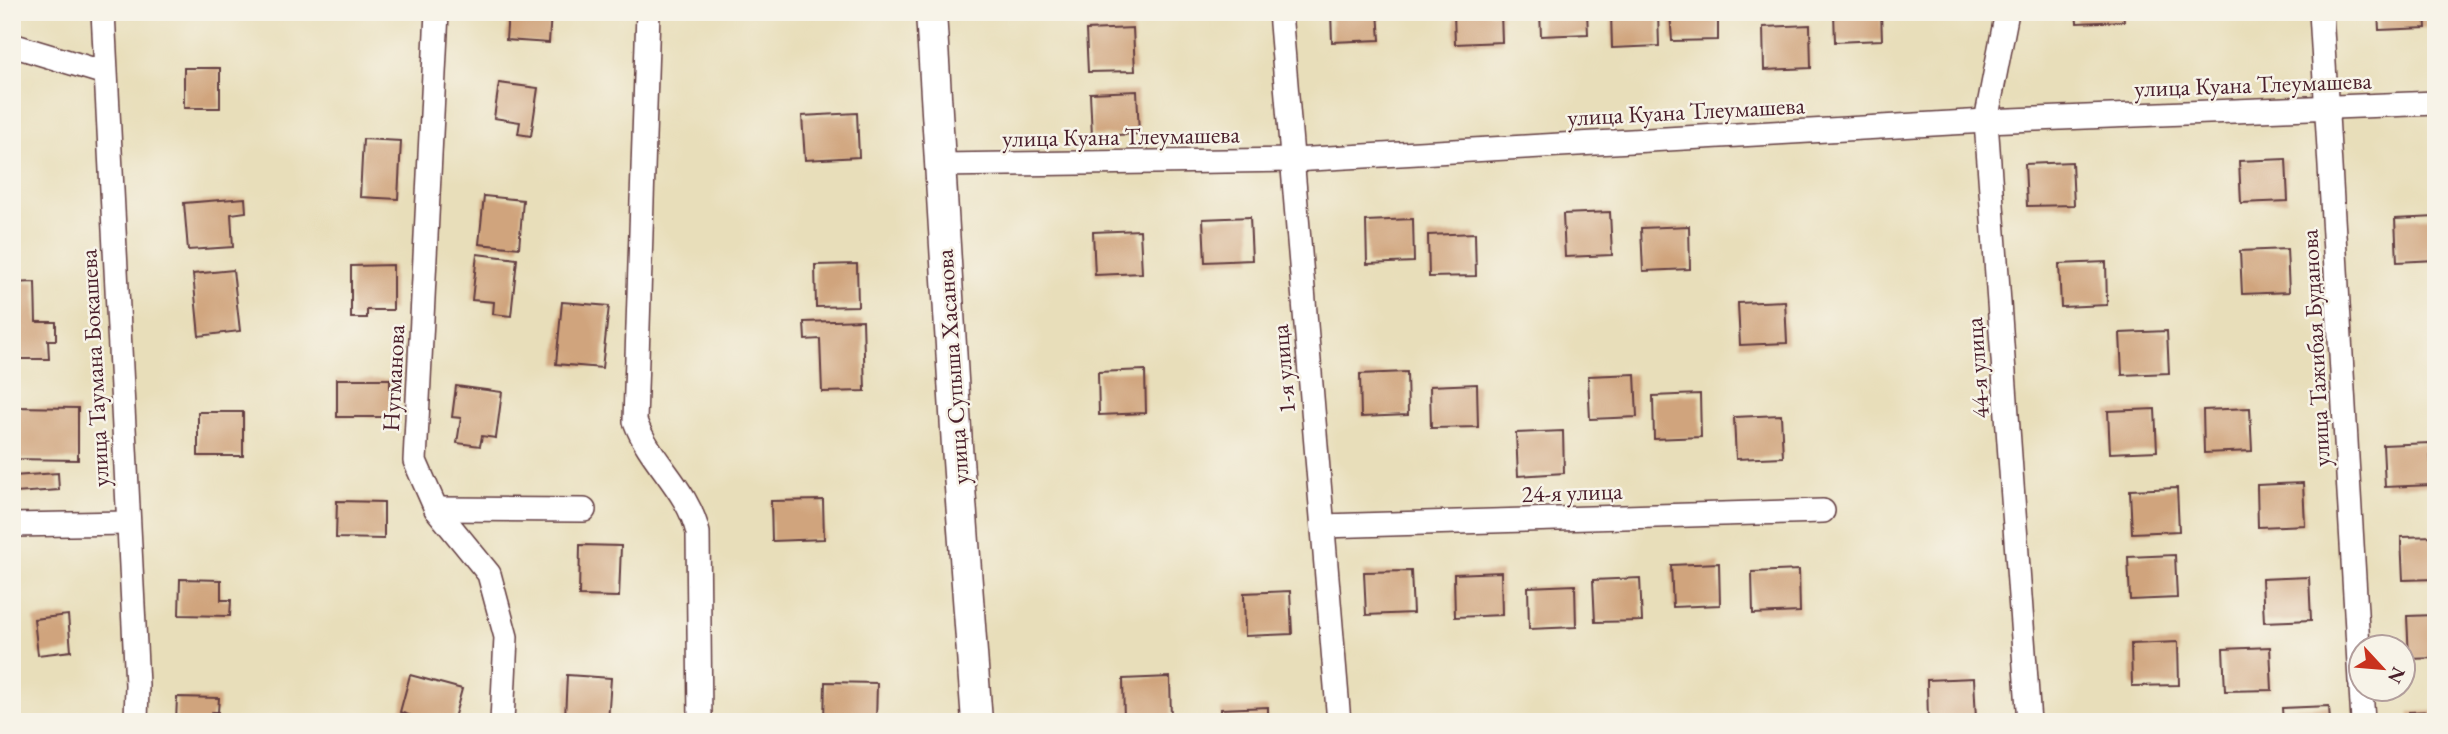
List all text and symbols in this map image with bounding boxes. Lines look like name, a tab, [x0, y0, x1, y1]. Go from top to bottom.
street label: улица Куана Тлеумашева	[2134, 64, 2373, 104]
street label: улица Куана Тлеумашева	[1566, 89, 1806, 133]
street label: улица Куана Тлеумашева	[1002, 118, 1241, 154]
street label: улица Тажибая Буданова	[2293, 228, 2337, 468]
street label: улица Таумана Бокашева	[72, 248, 116, 488]
street label: улица Супыша Хасанова	[928, 248, 976, 486]
street label: 44-я улица	[1958, 316, 1996, 420]
street label: Нугманова	[375, 323, 411, 432]
street label: 1-я улица	[1264, 323, 1302, 415]
street label: 24-я улица	[1521, 475, 1624, 509]
north arrow	[2346, 632, 2416, 702]
text: N	[2382, 663, 2411, 688]

